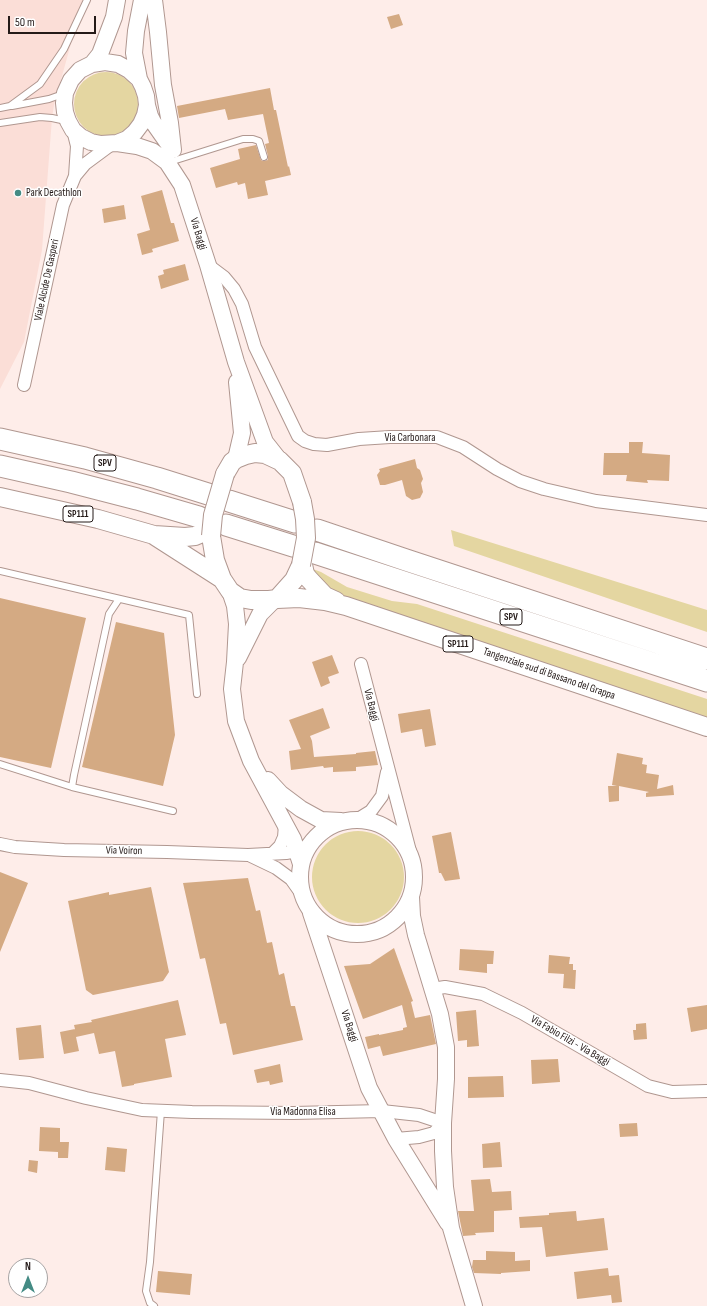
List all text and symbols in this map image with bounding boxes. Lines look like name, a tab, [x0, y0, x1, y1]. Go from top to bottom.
scale bar	[10, 8, 98, 34]
text: 50 m	[15, 15, 35, 30]
place label: Park Decathlon	[26, 186, 82, 200]
marker: Park Decathlon	[13, 188, 23, 198]
street label: Via Baggi	[187, 216, 209, 252]
street label: Viale Alcide De Gasperi	[32, 238, 62, 322]
street label: Via Carbonara	[385, 431, 435, 445]
road number: SPV	[94, 455, 116, 471]
road number: SP111	[63, 506, 93, 522]
road number: SPV	[500, 609, 522, 625]
road number: SP111	[443, 636, 473, 652]
street label: Tangenziale sud di Bassano del Grappa	[481, 645, 617, 703]
street label: Via Baggi	[361, 687, 381, 723]
street label: Via Voiron	[106, 844, 142, 858]
street label: Via Baggi	[338, 1008, 360, 1044]
street label: Via Fabio Filzi - Via Baggi	[528, 1013, 612, 1069]
street label: Via Madonna Elisa	[270, 1105, 336, 1119]
north arrow	[8, 1258, 48, 1298]
text: N	[25, 1260, 31, 1273]

